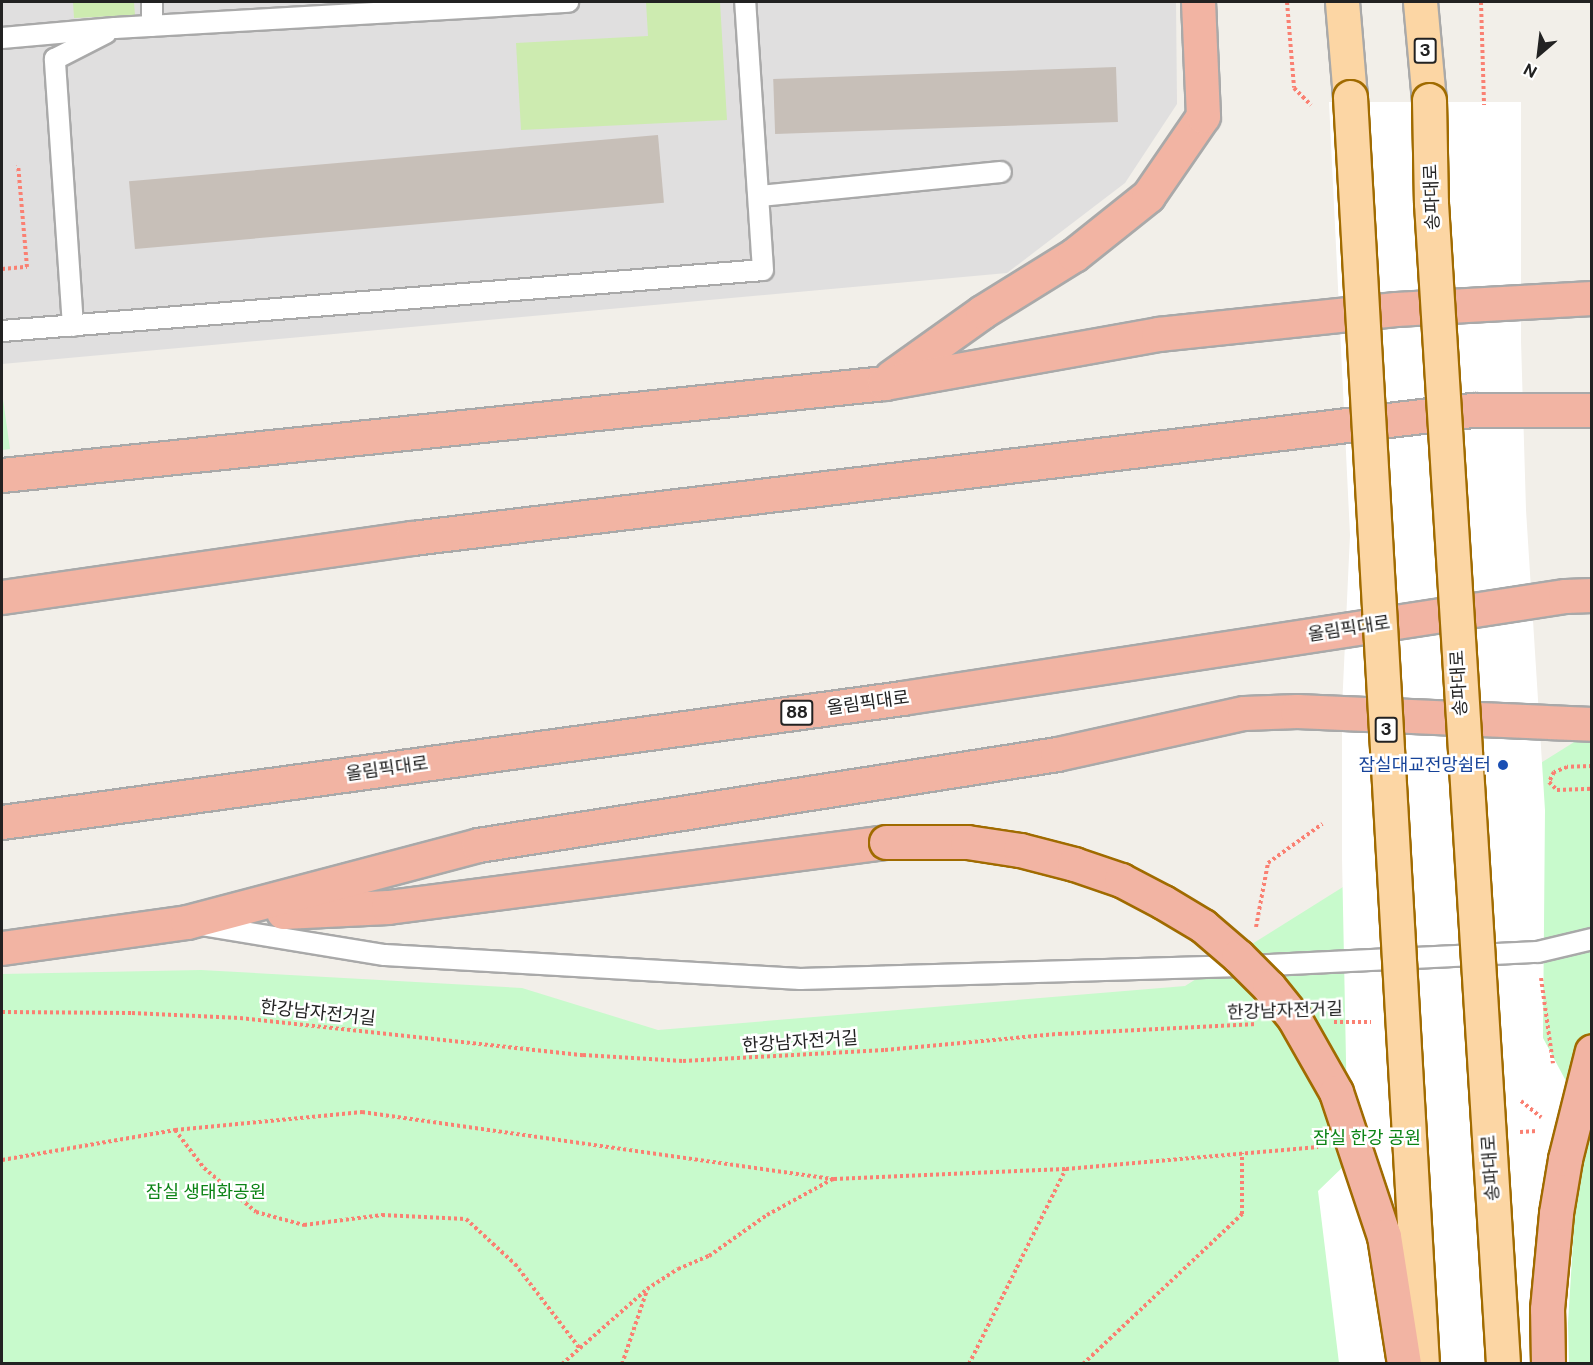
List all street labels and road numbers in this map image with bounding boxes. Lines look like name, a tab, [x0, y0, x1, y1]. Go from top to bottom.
road number: 3	[1413, 38, 1437, 64]
street label: 송파대로	[1420, 164, 1444, 230]
street label: 올림픽대로	[1306, 612, 1392, 646]
street label: 송파대로	[1446, 649, 1472, 717]
street label: 올림픽대로	[825, 687, 911, 719]
road number: 88	[779, 700, 815, 726]
road number: 3	[1374, 717, 1398, 743]
street label: 올림픽대로	[344, 753, 430, 785]
street label: 한강남자전거길	[259, 996, 377, 1030]
street label: 한강남자전거길	[1227, 998, 1343, 1024]
street label: 한강남자전거길	[741, 1027, 859, 1057]
street label: 송파대로	[1478, 1134, 1504, 1202]

